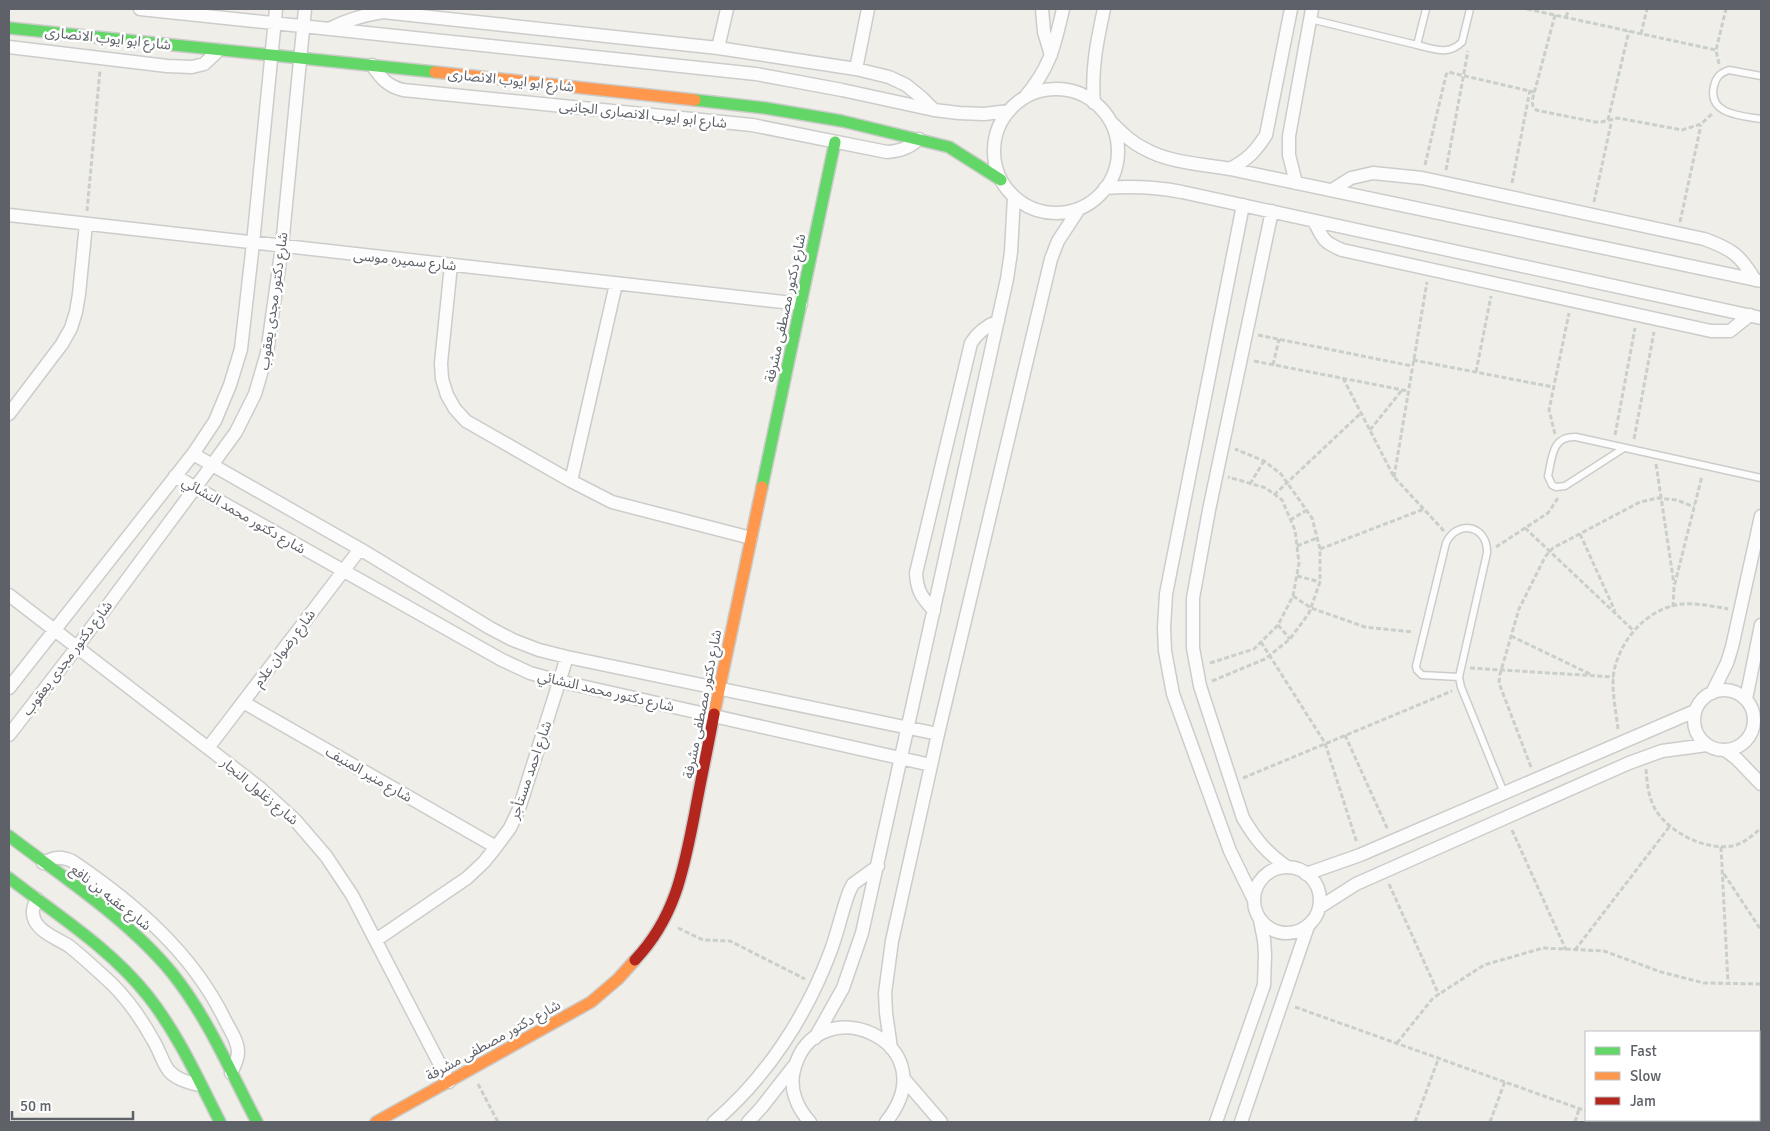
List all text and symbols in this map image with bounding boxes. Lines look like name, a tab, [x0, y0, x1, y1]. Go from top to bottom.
street label: شارع ابو ايوب الانصارى	[44, 23, 172, 56]
street label: شارع ابو ايوب الانصارى	[447, 65, 575, 98]
street label: شارع ابو ايوب الانصارى الجانبى	[558, 97, 728, 134]
street label: شارع دكتور مجدى يعقوب	[255, 231, 294, 371]
street label: شارع دكتور مصطفى مشرفة	[761, 232, 811, 384]
street label: شارع سميره موسى	[352, 247, 457, 276]
street label: شارع دكتور محمد النشائي	[178, 473, 308, 560]
street label: شارع دكتور مجدى يعقوب	[19, 598, 118, 720]
street label: شارع رضوان علام	[250, 606, 321, 692]
street label: شارع دكتور مصطفى مشرفة	[680, 628, 727, 780]
street label: شارع دكتور محمد النشائي	[535, 668, 676, 718]
street label: شارع احمد مستأجر	[505, 718, 557, 823]
street label: شارع منير المنيف	[322, 743, 415, 808]
street label: شارع زغلول النجار	[216, 753, 302, 830]
street label: شارع عقبه بن نافع	[66, 861, 154, 936]
street label: شارع دكتور مصطفى مشرفة	[423, 996, 564, 1086]
legend	[1585, 1031, 1760, 1121]
text: Fast	[1630, 1042, 1657, 1060]
text: Slow	[1630, 1067, 1661, 1085]
scale bar	[12, 1088, 134, 1120]
text: Jam	[1630, 1092, 1656, 1110]
text: 50 m	[20, 1097, 51, 1115]

